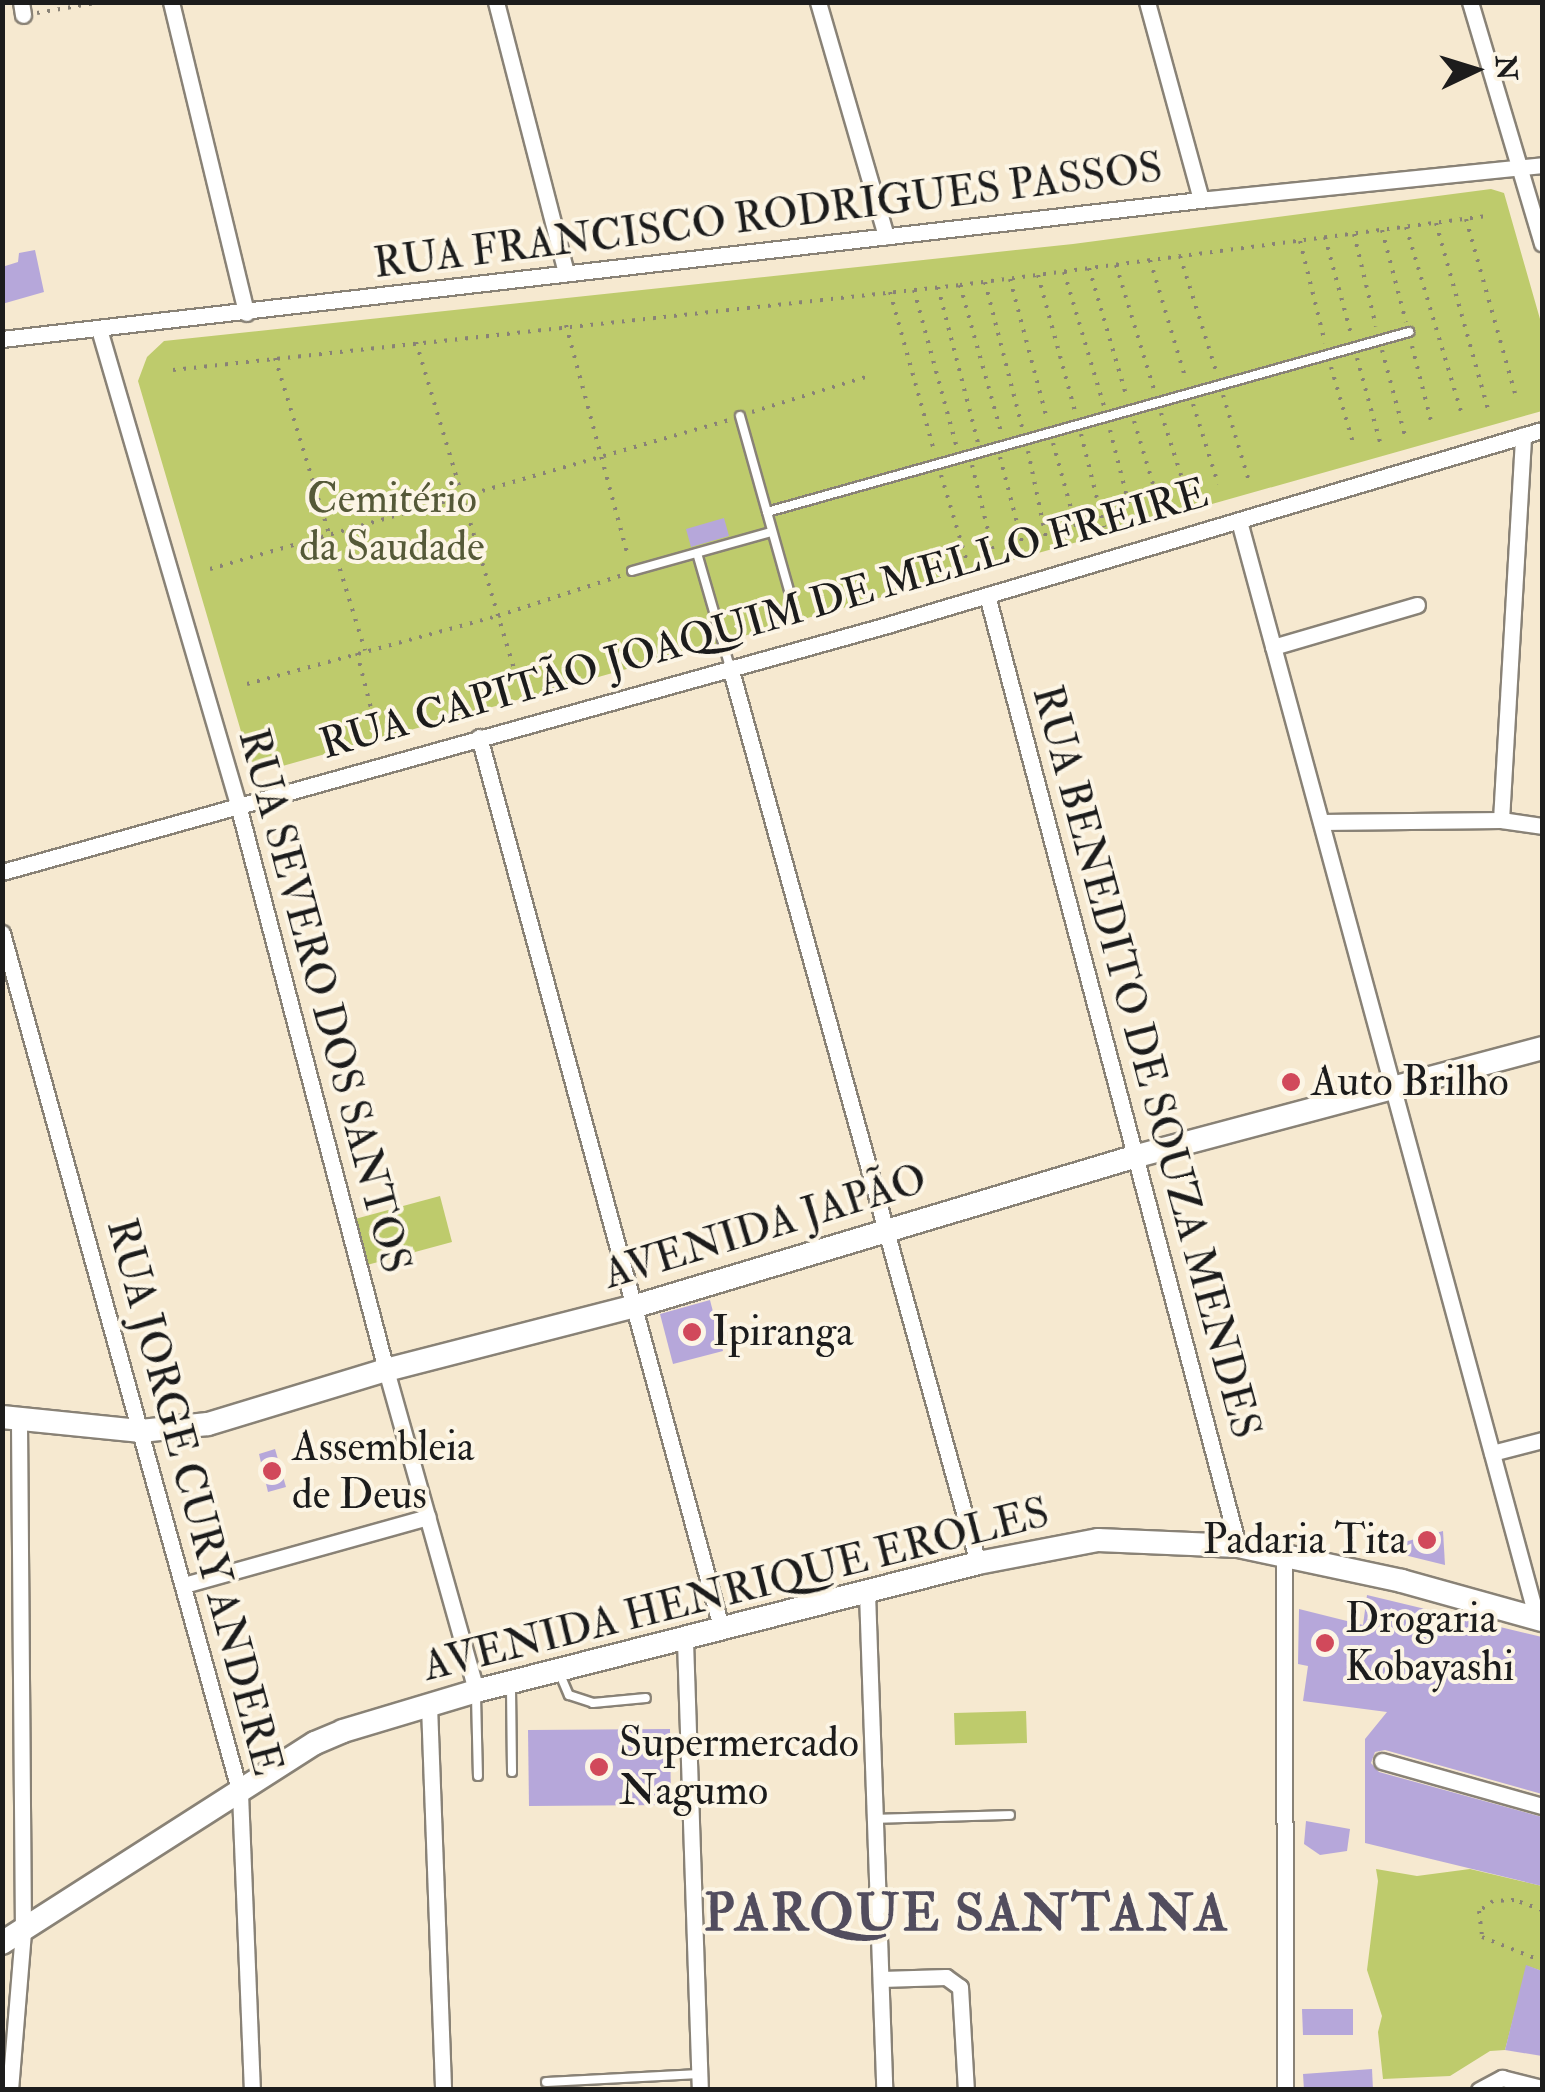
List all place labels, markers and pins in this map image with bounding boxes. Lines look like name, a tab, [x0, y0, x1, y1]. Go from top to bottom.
place label: Auto Brilho	[1311, 1057, 1509, 1107]
marker: Auto Brilho	[1280, 1071, 1302, 1093]
place label: Ipiranga	[712, 1307, 853, 1357]
marker: Ipiranga	[681, 1321, 703, 1343]
place label: Assembleia de Deus	[292, 1422, 474, 1520]
marker: Assembleia de Deus	[261, 1460, 283, 1482]
place label: Padaria Tita	[1203, 1515, 1407, 1565]
marker: Padaria Tita	[1416, 1529, 1438, 1551]
place label: Drogaria Kobayashi	[1345, 1594, 1514, 1692]
marker: Drogaria Kobayashi	[1314, 1632, 1336, 1654]
place label: Supermercado Nagumo	[619, 1718, 859, 1816]
marker: Supermercado Nagumo	[588, 1756, 610, 1778]

